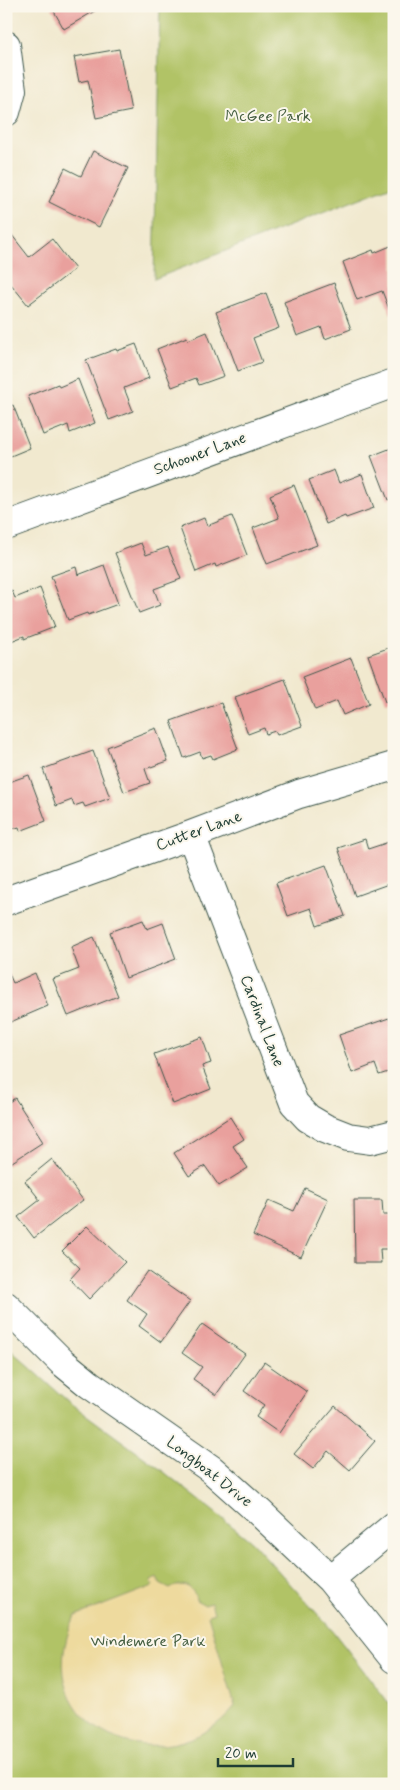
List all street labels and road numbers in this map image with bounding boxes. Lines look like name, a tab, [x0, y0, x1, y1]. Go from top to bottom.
street label: Schooner Lane	[151, 428, 249, 480]
street label: Cutter Lane	[153, 806, 245, 856]
street label: Cardinal Lane	[235, 972, 289, 1070]
street label: Longboat Drive	[161, 1432, 256, 1513]

